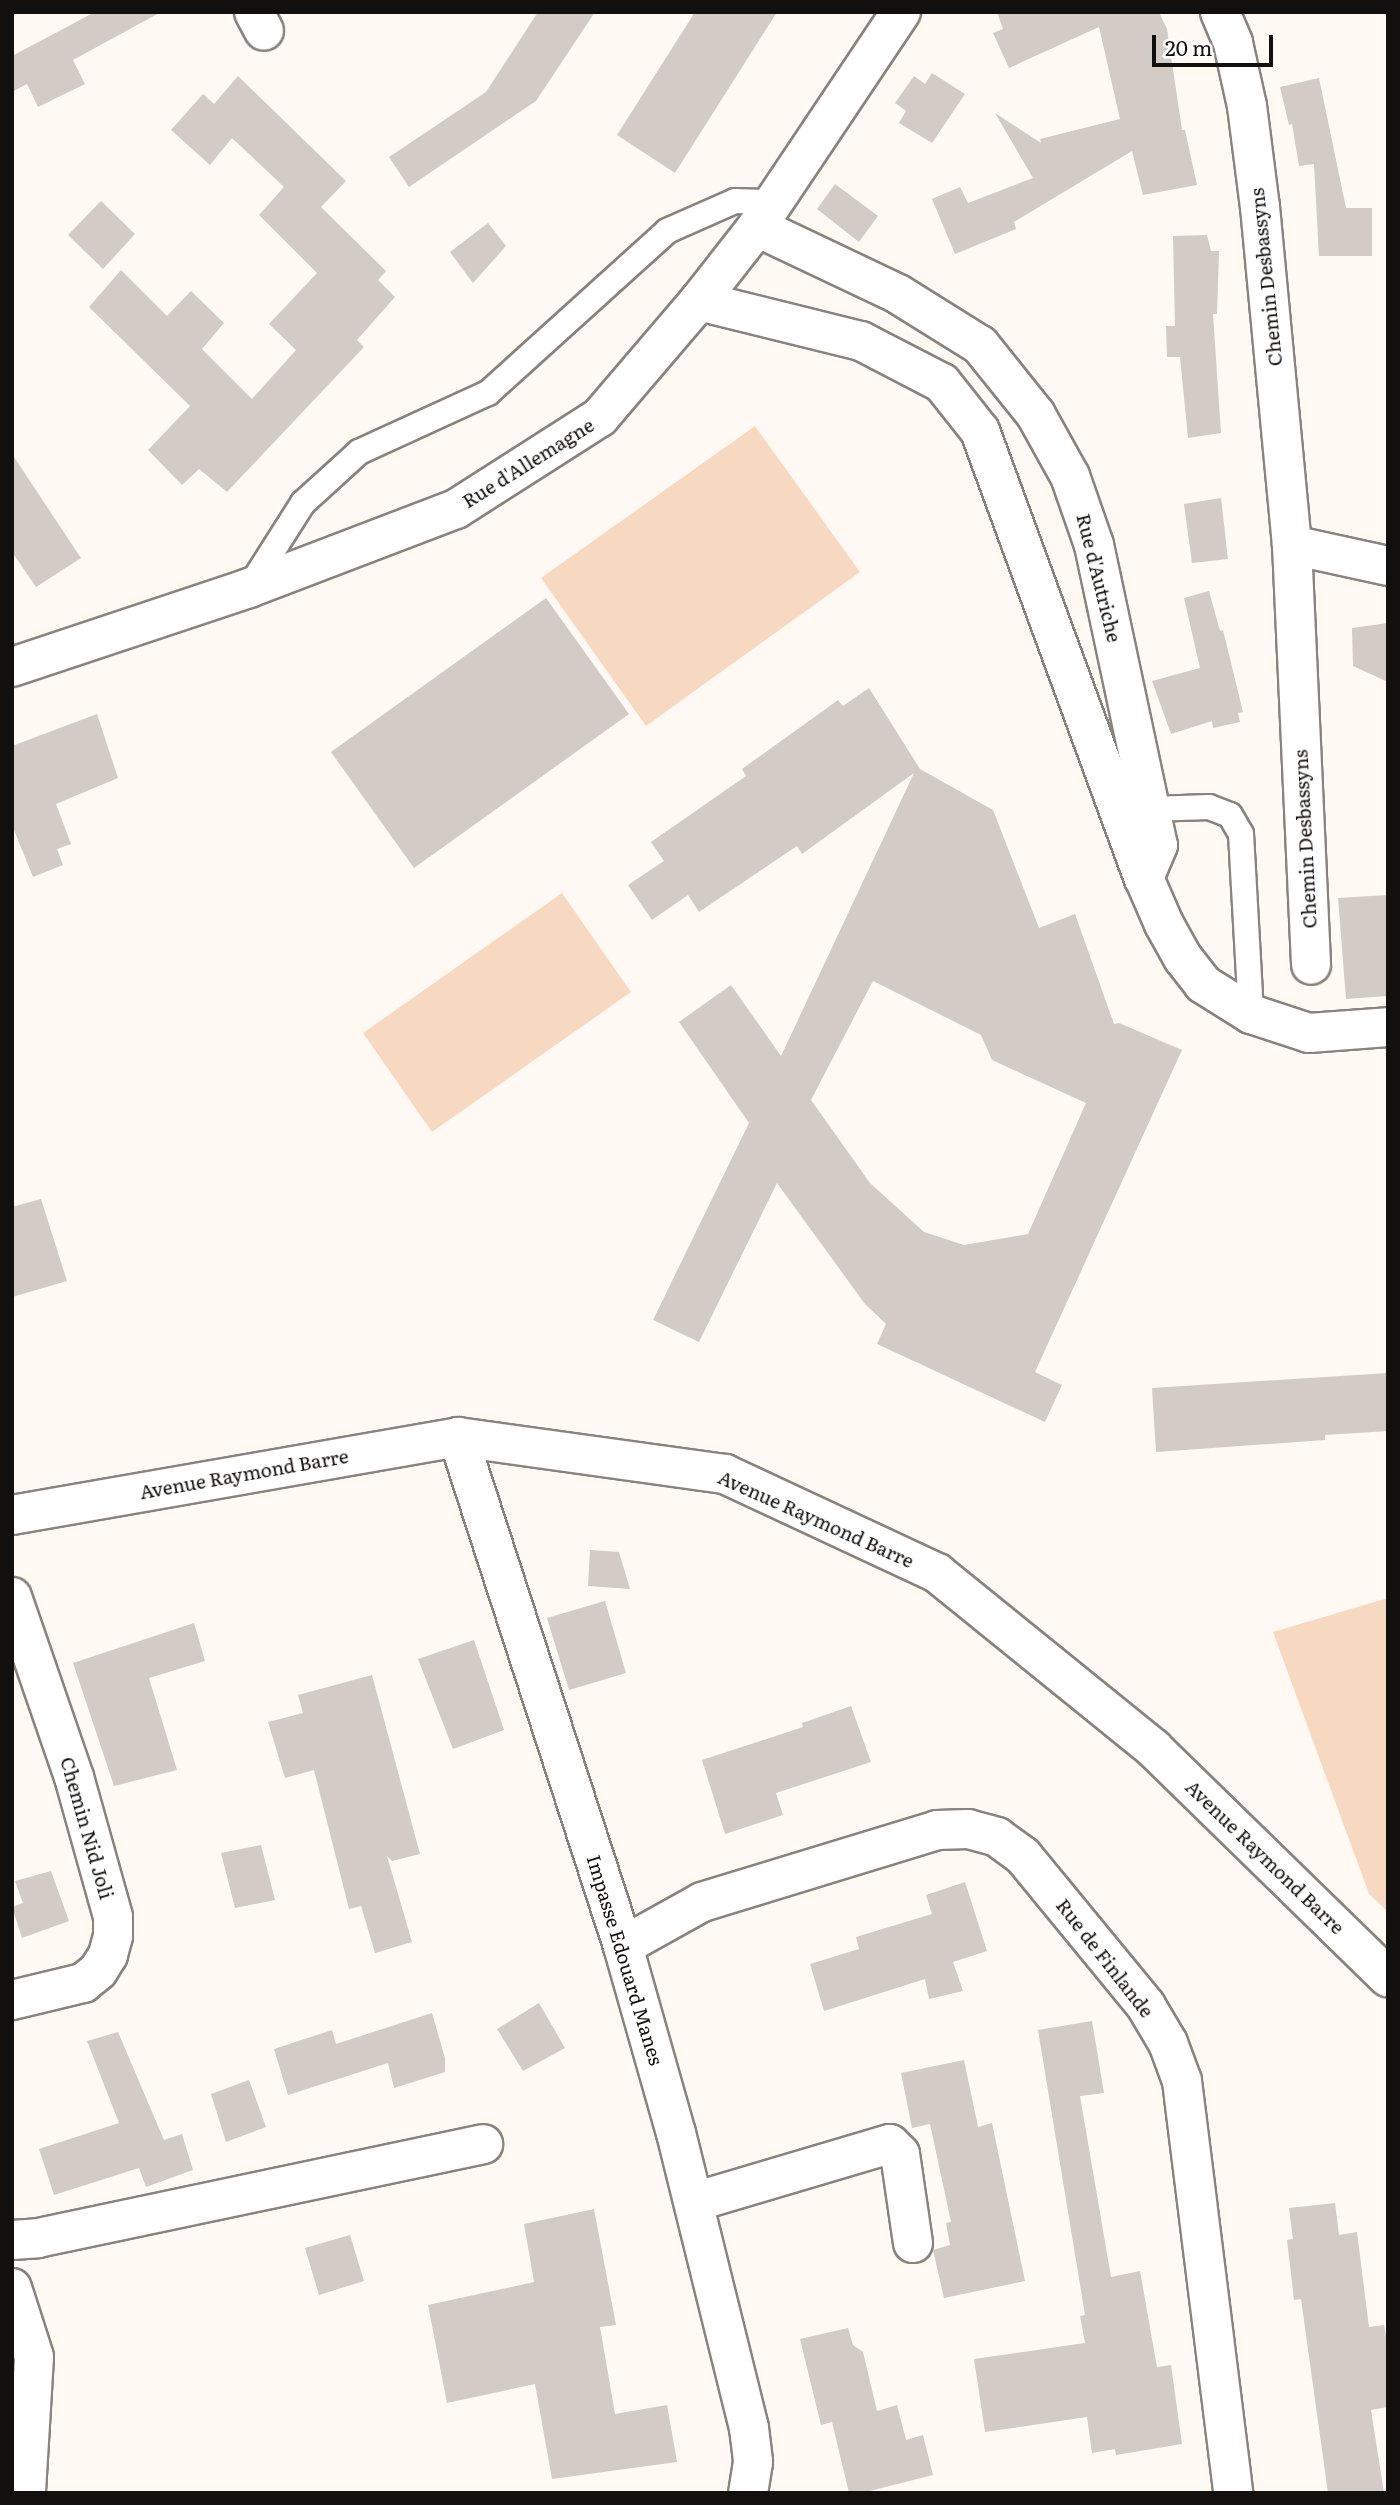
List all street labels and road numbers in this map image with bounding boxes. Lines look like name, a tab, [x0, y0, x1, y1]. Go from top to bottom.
street label: Chemin Desbassyns	[1245, 187, 1287, 367]
street label: Rue d'Allemagne	[458, 413, 598, 513]
street label: Rue d'Autriche	[1072, 511, 1126, 645]
street label: Chemin Desbassyns	[1289, 749, 1321, 929]
street label: Avenue Raymond Barre	[138, 1444, 350, 1504]
street label: Avenue Raymond Barre	[715, 1466, 917, 1572]
street label: Chemin Nid Joli	[56, 1754, 118, 1902]
street label: Avenue Raymond Barre	[1181, 1775, 1349, 1939]
street label: Impasse Edouard Manes	[582, 1852, 668, 2068]
street label: Rue de Finlande	[1052, 1894, 1158, 2022]

